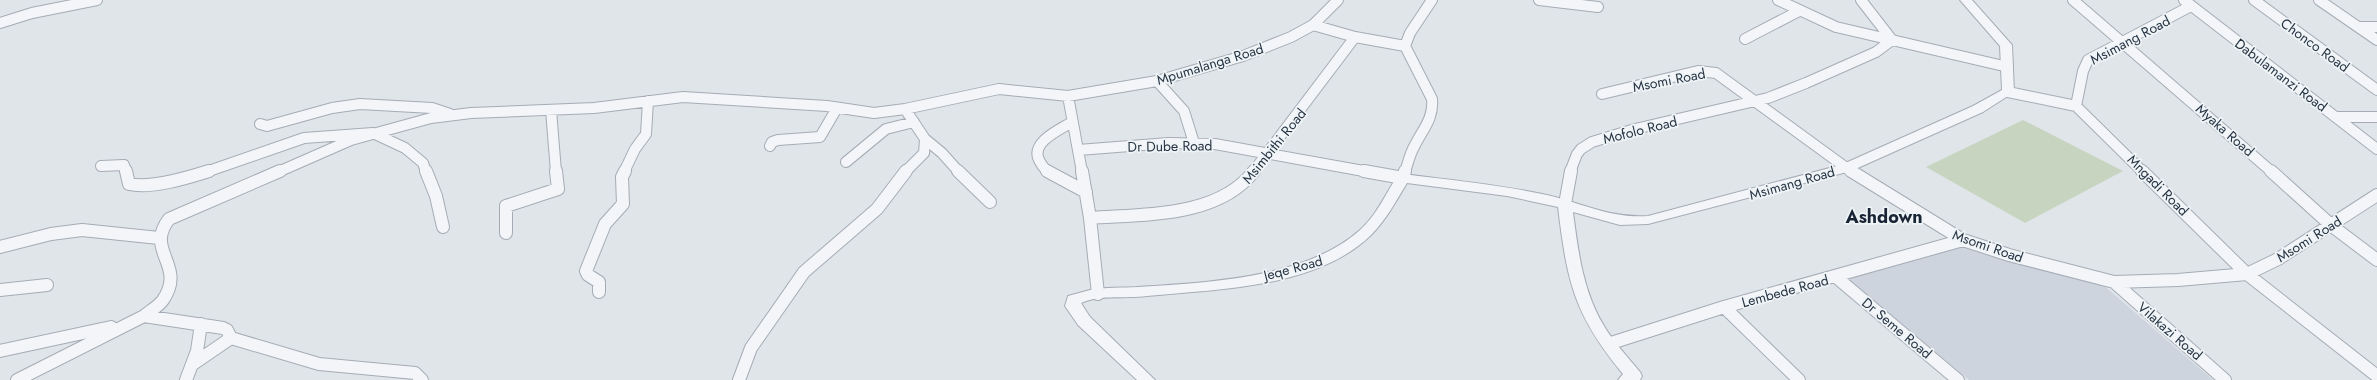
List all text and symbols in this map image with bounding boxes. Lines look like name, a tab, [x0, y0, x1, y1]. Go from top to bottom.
street label: Msimang Road	[2086, 11, 2174, 69]
street label: Chonco Road	[2276, 13, 2354, 77]
street label: Dabulamanzi Road	[2231, 34, 2331, 116]
street label: Mpumalanga Road	[1154, 38, 1266, 90]
street label: Msomi Road	[1631, 63, 1707, 97]
street label: Myaka Road	[2191, 99, 2259, 161]
street label: Msimbithi Road	[1237, 104, 1311, 188]
street label: Mofolo Road	[1601, 111, 1679, 149]
street label: Dr Dube Road	[1127, 135, 1213, 157]
street label: Mngadi Road	[2123, 150, 2193, 220]
street label: Msimang Road	[1747, 161, 1837, 205]
district label: Ashdown	[1844, 204, 1923, 230]
street label: Msomi Road	[2272, 211, 2346, 267]
street label: Msomi Road	[1950, 225, 2026, 267]
street label: Jeqe Road	[1259, 251, 1325, 286]
street label: Lembede Road	[1739, 270, 1831, 312]
street label: Dr Seme Road	[1858, 293, 1936, 363]
street label: Vilakazi Road	[2133, 297, 2207, 365]

